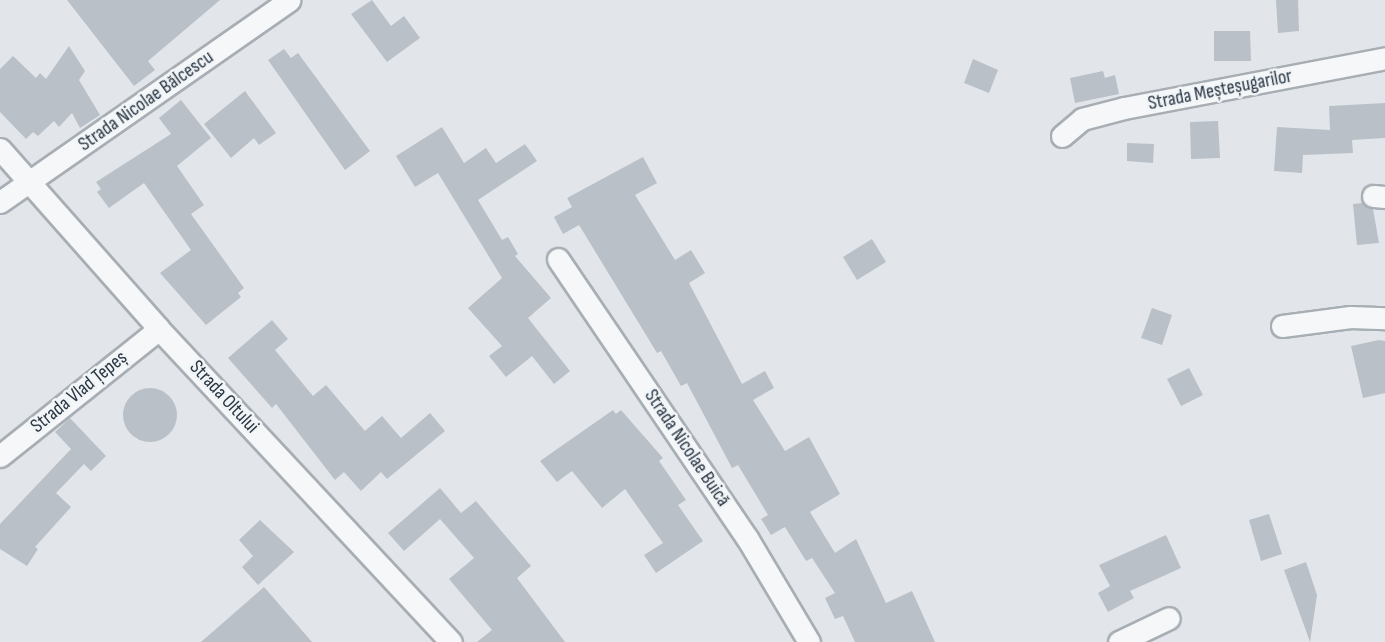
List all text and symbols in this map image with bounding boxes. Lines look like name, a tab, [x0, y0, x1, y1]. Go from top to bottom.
street label: Strada Nicolae Bălcescu	[74, 45, 218, 157]
street label: Strada Meșteșugarilor	[1146, 64, 1294, 116]
street label: Strada Vlad Țepeș	[26, 346, 132, 438]
street label: Strada Oltului	[184, 356, 264, 438]
street label: Strada Nicolae Buică	[639, 385, 735, 511]

